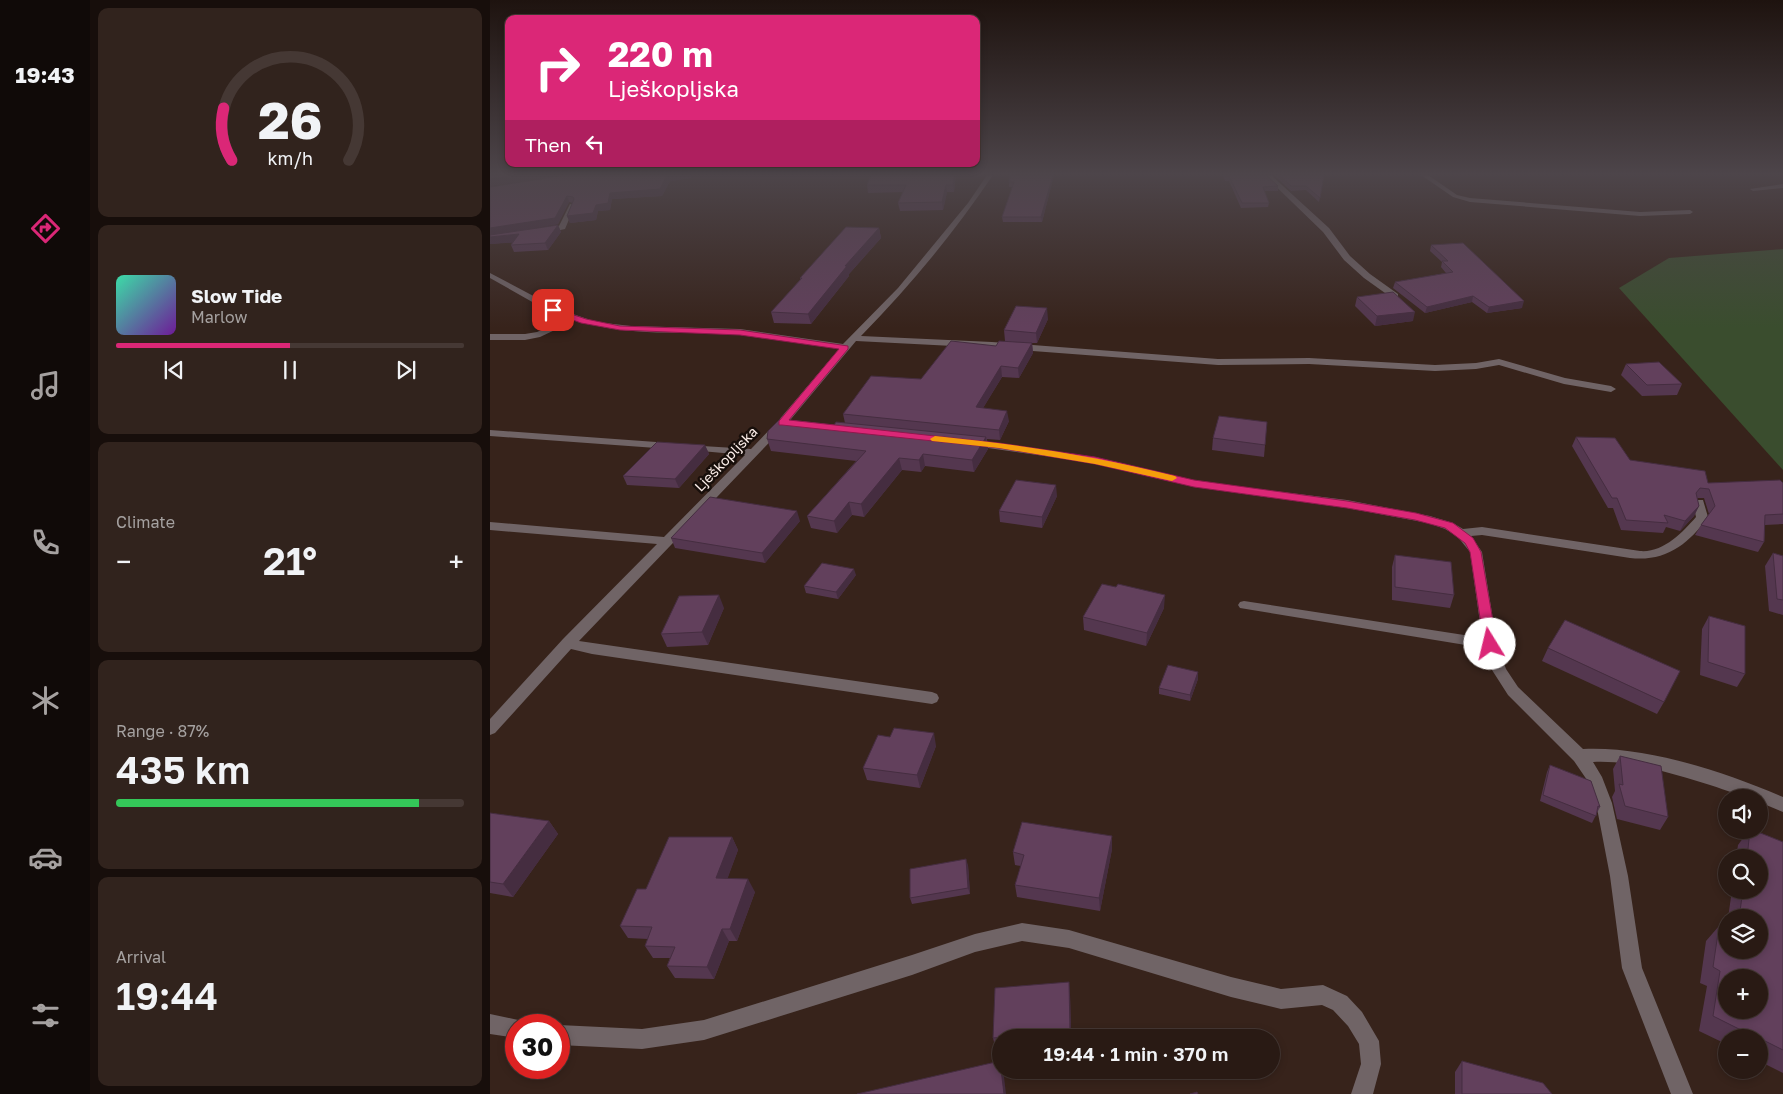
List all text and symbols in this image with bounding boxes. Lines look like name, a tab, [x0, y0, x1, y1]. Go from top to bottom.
text: 220 m	[608, 33, 713, 75]
icon: right	[525, 35, 590, 100]
text: 19:43	[15, 61, 75, 88]
text: Lješkopljska	[608, 75, 739, 102]
text: 26	[258, 88, 322, 150]
icon: left	[581, 130, 609, 158]
text: Then	[525, 133, 571, 156]
text: km/h	[267, 147, 313, 169]
icon: directions	[28, 211, 63, 246]
text: Slow Tide	[191, 284, 282, 307]
pin	[532, 289, 574, 331]
icon: arrive	[539, 296, 567, 324]
text: Marlow	[191, 307, 247, 327]
icon: previous	[160, 356, 188, 384]
icon: pause	[276, 356, 304, 384]
icon: next	[392, 356, 420, 384]
icon: music	[28, 368, 63, 403]
street label: Lješkopljska	[691, 423, 761, 494]
text: Climate	[116, 512, 175, 532]
icon: phone	[28, 525, 63, 560]
text: 21°	[263, 538, 317, 583]
text: −	[116, 545, 131, 578]
text: +	[449, 545, 464, 578]
position arrow	[1463, 617, 1515, 669]
icon: climate	[28, 683, 63, 718]
text: Range · 87%	[116, 721, 209, 741]
text: 435 km	[116, 747, 250, 792]
map controls	[1718, 789, 1768, 1079]
button: sound	[1718, 789, 1768, 839]
icon: car	[28, 840, 63, 875]
button: search	[1718, 849, 1768, 899]
button: layers	[1718, 909, 1768, 959]
text: Arrival	[116, 947, 166, 967]
button: +	[1718, 969, 1768, 1019]
text: 19:44	[116, 973, 218, 1018]
icon: filters	[28, 998, 63, 1033]
speed limit sign: 30	[505, 1014, 570, 1079]
button: −	[1718, 1029, 1768, 1079]
text: 19:44 · 1 min · 370 m	[1044, 1042, 1228, 1065]

